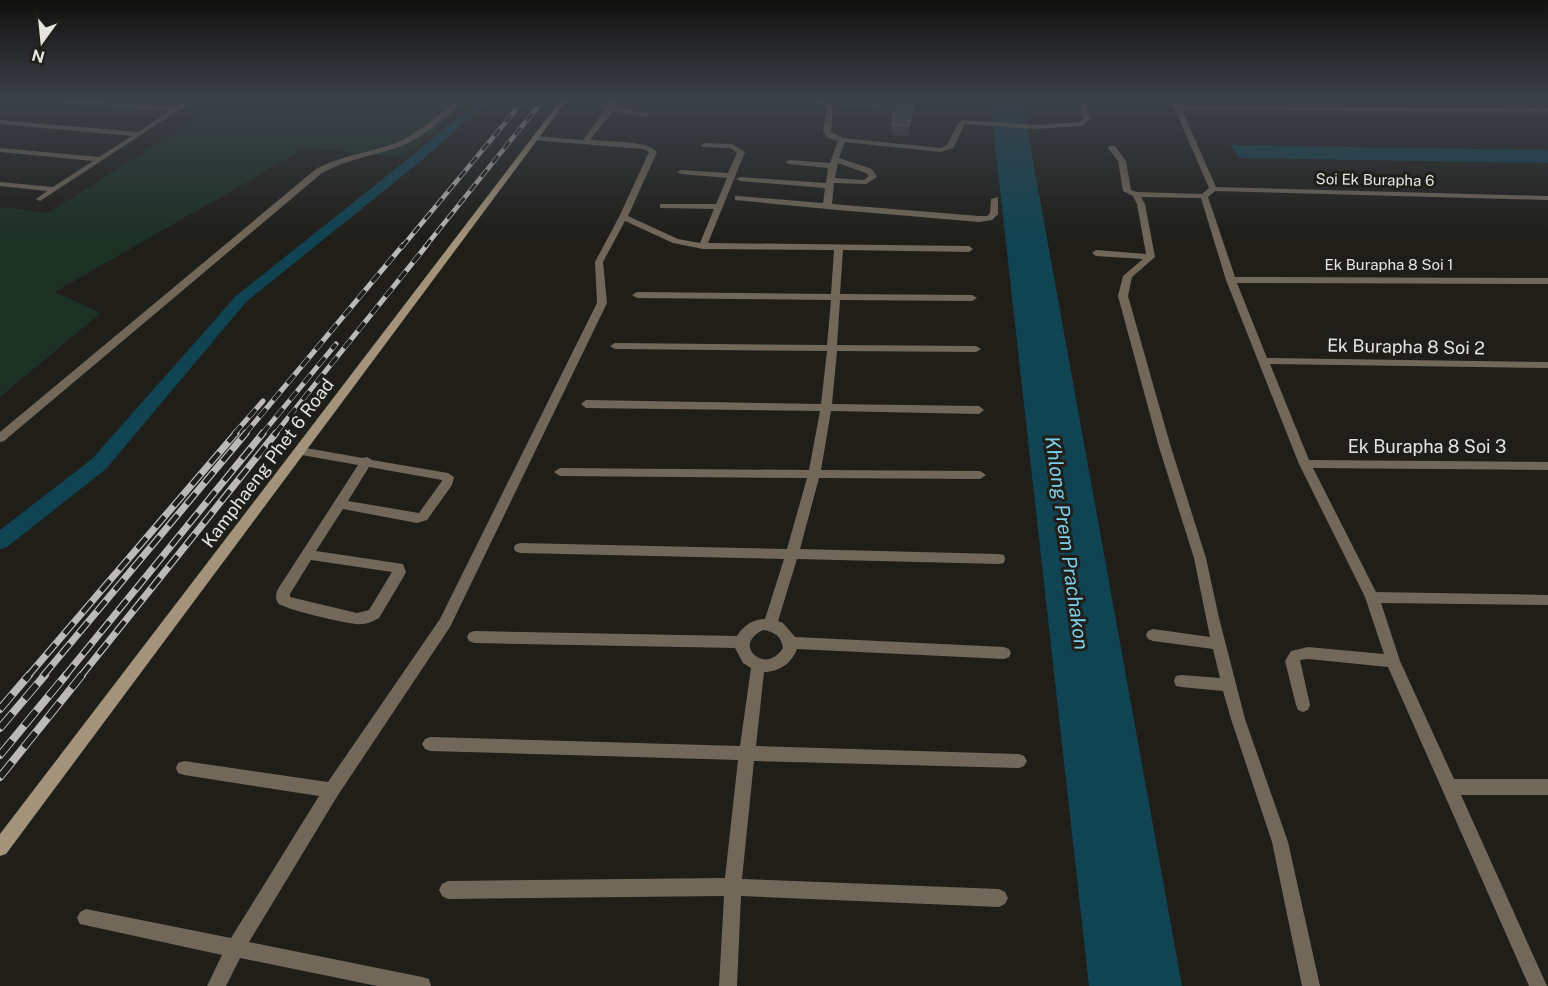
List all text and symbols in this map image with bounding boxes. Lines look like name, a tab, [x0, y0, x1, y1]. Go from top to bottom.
north arrow	[12, 12, 72, 72]
text: N	[30, 45, 47, 67]
street label: Soi Ek Burapha 6	[1316, 170, 1434, 189]
street label: Ek Burapha 8 Soi 1	[1325, 256, 1453, 273]
street label: Ek Burapha 8 Soi 2	[1327, 335, 1485, 358]
street label: Kamphaeng Phet 6 Road	[197, 374, 338, 551]
water label: Khlong Prem Prachakon	[1040, 435, 1094, 651]
street label: Ek Burapha 8 Soi 3	[1348, 436, 1506, 457]

